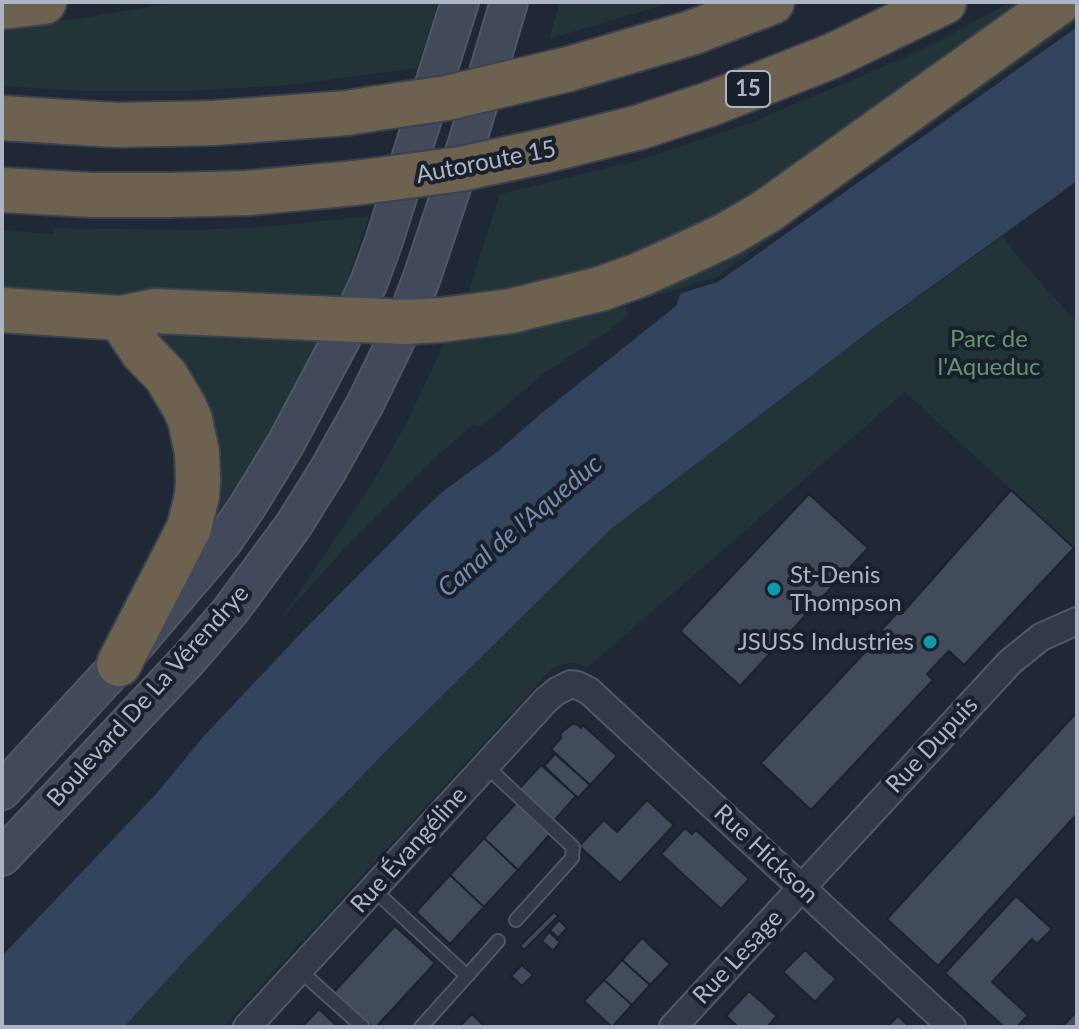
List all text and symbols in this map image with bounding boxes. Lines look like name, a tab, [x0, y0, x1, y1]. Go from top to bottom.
road number: 15	[726, 71, 770, 107]
street label: Autoroute 15	[414, 134, 558, 190]
park label: Parc de l'Aqueduc	[938, 325, 1040, 381]
water label: Canal de l'Aqueduc	[431, 448, 609, 604]
place label: St-Denis Thompson	[790, 561, 902, 617]
street label: Boulevard De La Vérendrye	[41, 579, 255, 813]
marker: St-Denis Thompson	[765, 580, 783, 598]
place label: JSUSS Industries	[738, 628, 914, 656]
marker: JSUSS Industries	[921, 633, 939, 651]
street label: Rue Dupuis	[880, 691, 984, 799]
street label: Rue Évangéline	[345, 781, 473, 919]
street label: Rue Hickson	[708, 799, 824, 909]
street label: Rue Lesage	[687, 904, 789, 1010]

